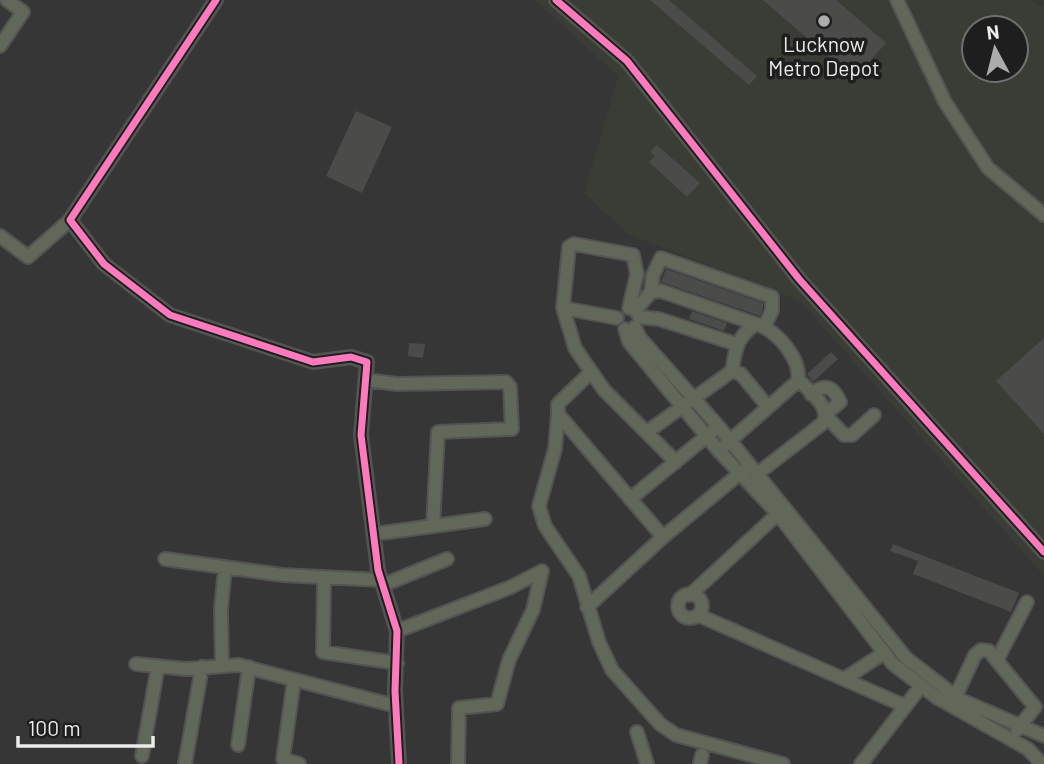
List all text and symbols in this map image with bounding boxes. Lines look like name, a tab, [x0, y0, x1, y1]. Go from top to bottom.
marker: Lucknow Metro Depot	[816, 13, 832, 29]
north arrow	[960, 14, 1030, 84]
text: N	[985, 19, 1001, 44]
place label: Lucknow Metro Depot	[768, 31, 880, 80]
scale bar	[18, 704, 152, 748]
text: 100 m	[28, 715, 81, 740]

